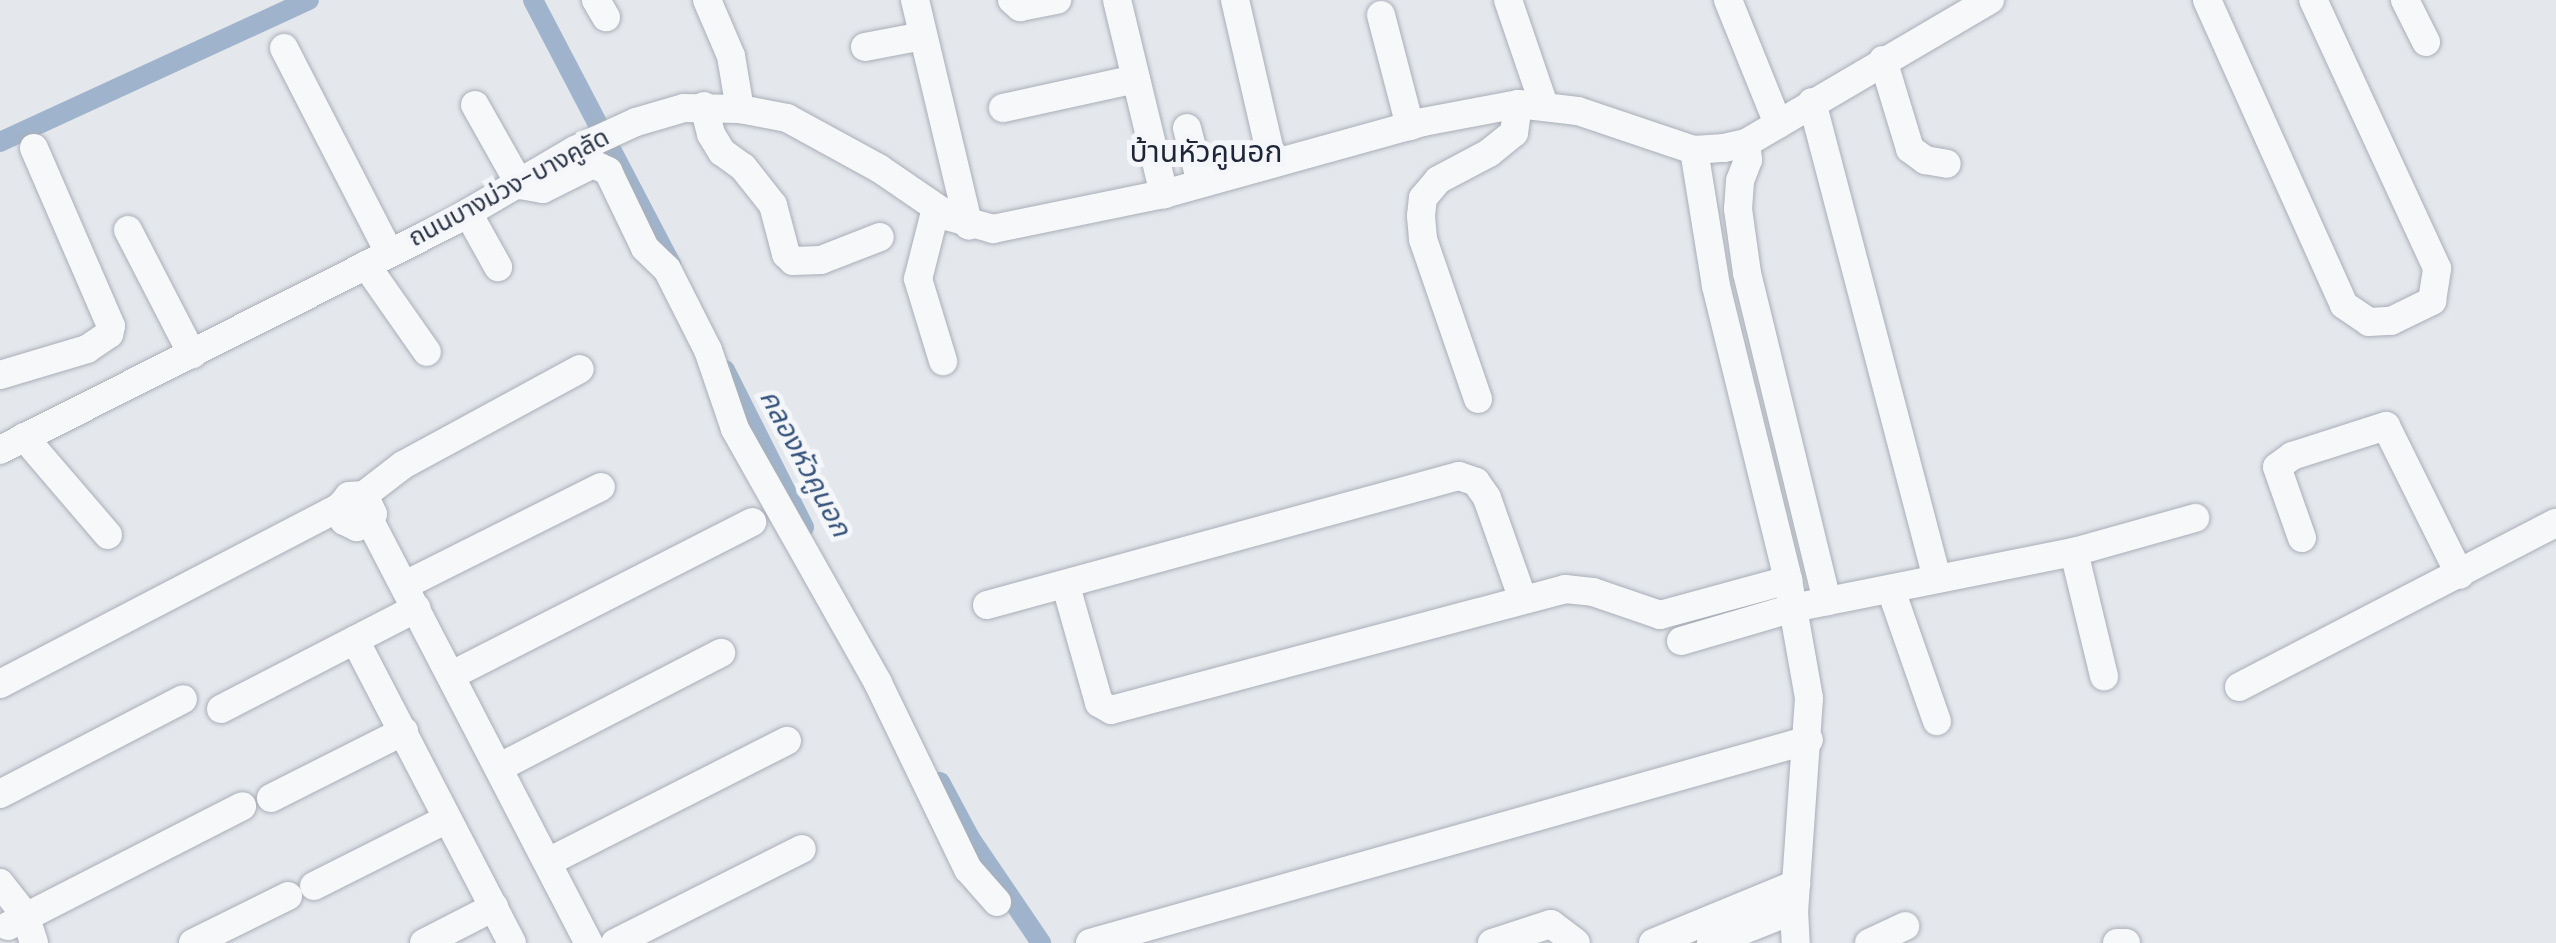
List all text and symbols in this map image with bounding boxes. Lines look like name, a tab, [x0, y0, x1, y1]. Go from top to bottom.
street label: ถนนบางม่วง-บางคูลัด	[404, 122, 614, 254]
district label: บ้านหัวคูนอก	[1129, 134, 1283, 170]
water label: คลองหัวคูนอก	[752, 384, 858, 542]

